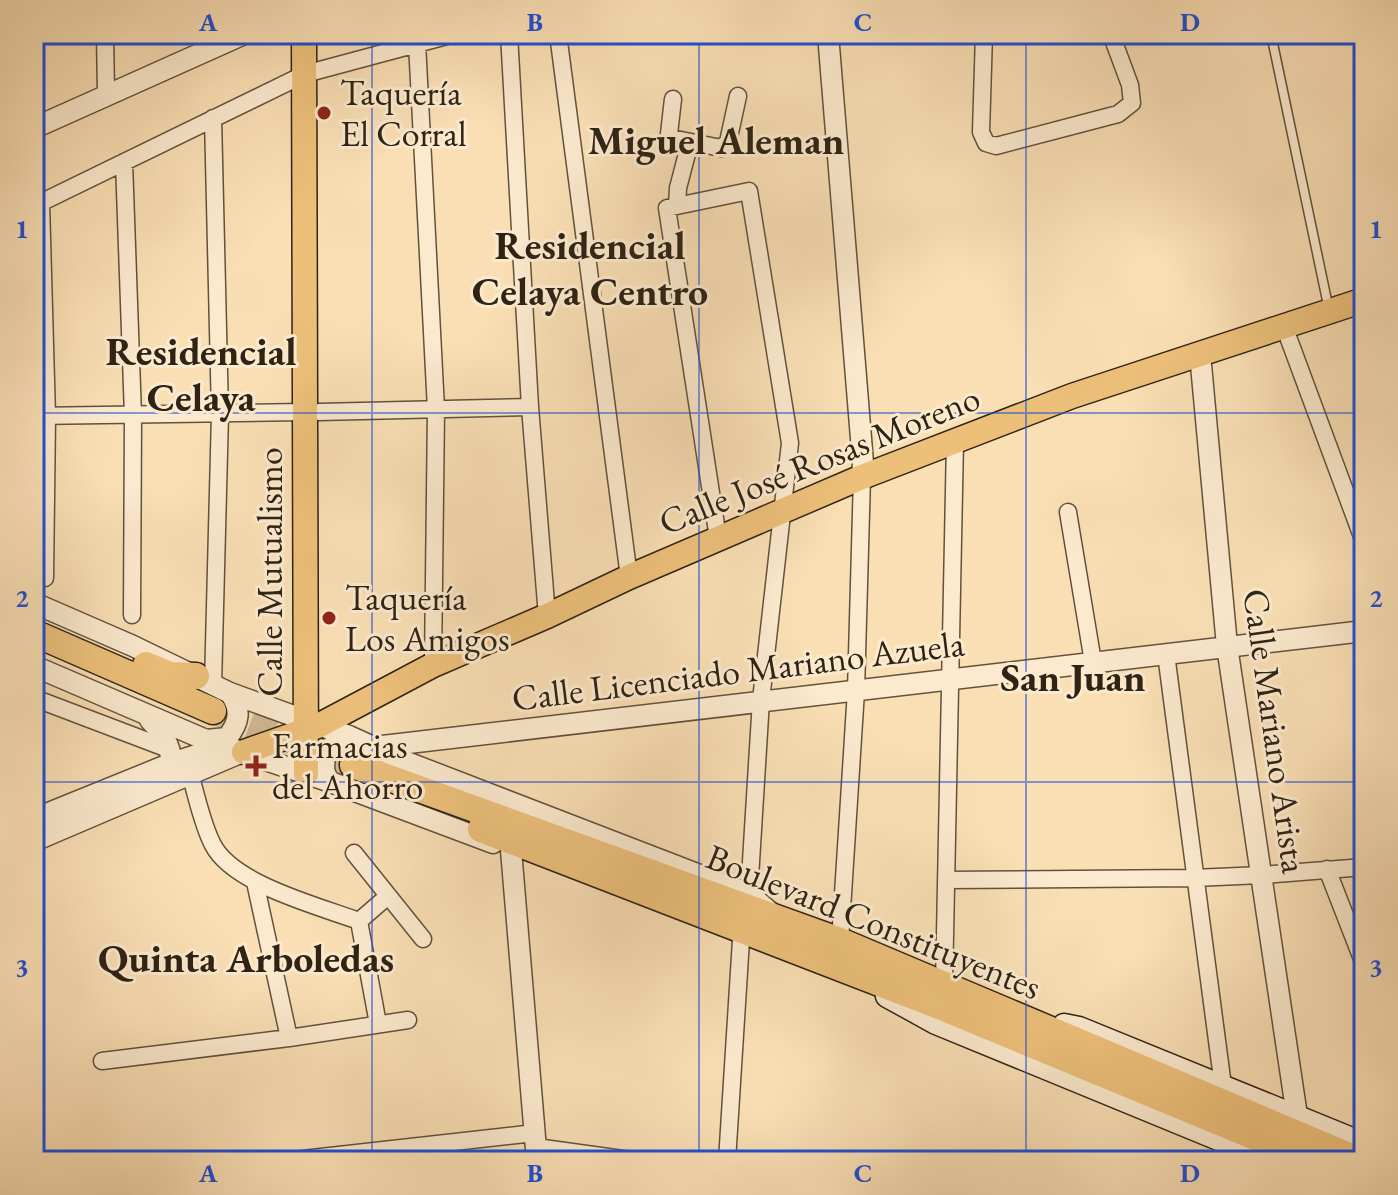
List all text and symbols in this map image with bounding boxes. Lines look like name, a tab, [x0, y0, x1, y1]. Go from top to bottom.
text: A	[198, 5, 218, 39]
text: B	[527, 5, 543, 39]
text: C	[854, 5, 872, 39]
text: D	[1180, 5, 1200, 39]
place label: Taquería El Corral	[340, 69, 467, 157]
marker: Taquería El Corral	[315, 104, 333, 122]
district label: Miguel Aleman	[588, 114, 844, 166]
text: 1	[15, 212, 29, 246]
text: 1	[1369, 212, 1383, 246]
district label: Residencial Celaya Centro	[472, 219, 708, 317]
district label: Residencial Celaya	[105, 325, 297, 423]
street label: Calle José Rosas Moreno	[652, 374, 987, 545]
street label: Calle Mutualismo	[246, 447, 293, 697]
place label: Taquería Los Amigos	[345, 574, 510, 662]
text: 2	[15, 581, 29, 615]
text: 2	[1369, 581, 1383, 615]
street label: Calle Mariano Arista	[1232, 586, 1319, 877]
marker: Taquería Los Amigos	[320, 609, 338, 627]
street label: Calle Licenciado Mariano Azuela	[509, 619, 968, 722]
district label: San Juan	[1000, 651, 1146, 703]
place label: Farmacias del Ahorro	[272, 722, 423, 810]
marker: Farmacias del Ahorro	[247, 757, 265, 775]
street label: Boulevard Constituyentes	[700, 833, 1048, 1010]
district label: Quinta Arboledas	[98, 932, 394, 984]
text: 3	[15, 950, 29, 984]
text: 3	[1369, 950, 1383, 984]
text: A	[198, 1156, 218, 1190]
text: B	[527, 1156, 543, 1190]
text: C	[854, 1156, 872, 1190]
text: D	[1180, 1156, 1200, 1190]

